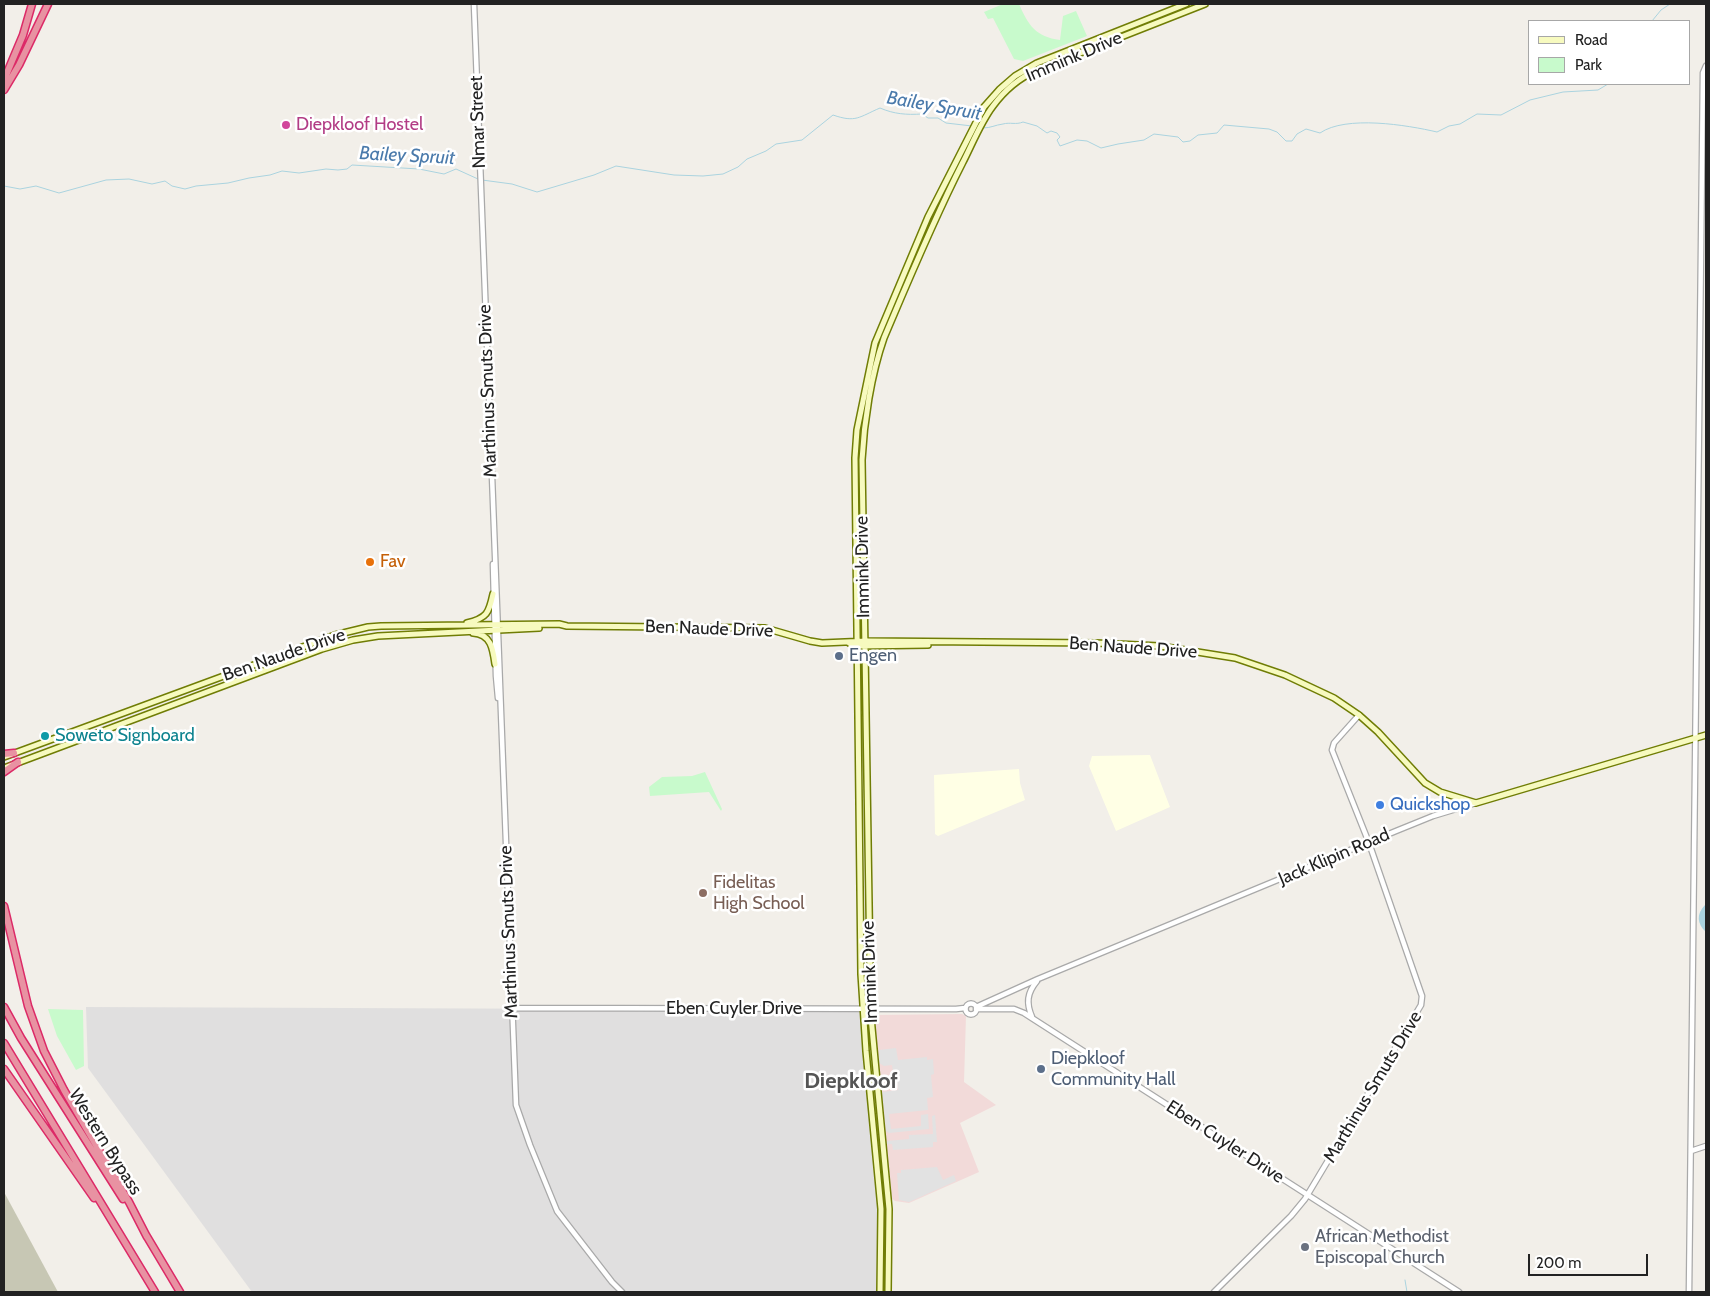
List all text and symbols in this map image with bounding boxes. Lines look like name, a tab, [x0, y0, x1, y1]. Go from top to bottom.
legend	[1528, 20, 1690, 85]
street label: Immink Drive	[1023, 27, 1125, 87]
text: Road	[1575, 31, 1608, 49]
text: Park	[1575, 56, 1602, 74]
street label: Nmar Street	[466, 75, 490, 169]
water label: Bailey Spruit	[885, 86, 983, 126]
place label: Diepkloof Hostel	[296, 114, 423, 136]
marker: Diepkloof Hostel	[280, 119, 292, 131]
water label: Bailey Spruit	[359, 142, 455, 170]
street label: Marthinus Smuts Drive	[474, 304, 502, 478]
street label: Immink Drive	[851, 516, 875, 618]
place label: Fav	[380, 551, 406, 573]
marker: Fav	[364, 556, 376, 568]
street label: Ben Naude Drive	[645, 616, 773, 642]
street label: Ben Naude Drive	[220, 624, 348, 686]
street label: Ben Naude Drive	[1068, 633, 1198, 663]
place label: Engen	[849, 645, 897, 667]
marker: Engen	[833, 650, 845, 662]
place label: Soweto Signboard	[55, 725, 195, 747]
marker: Soweto Signboard	[39, 730, 51, 742]
place label: Quickshop	[1390, 794, 1470, 816]
marker: Quickshop	[1374, 799, 1386, 811]
street label: Jack Klipin Road	[1275, 824, 1393, 890]
street label: Marthinus Smuts Drive	[495, 845, 523, 1019]
place label: Fidelitas High School	[713, 872, 805, 914]
marker: Fidelitas High School	[697, 887, 709, 899]
street label: Immink Drive	[857, 920, 883, 1024]
street label: Eben Cuyler Drive	[666, 998, 802, 1020]
street label: Marthinus Smuts Drive	[1319, 1007, 1427, 1167]
place label: Diepkloof Community Hall	[1051, 1048, 1175, 1090]
marker: Diepkloof Community Hall	[1035, 1063, 1047, 1075]
district label: Diepkloof	[804, 1069, 898, 1095]
street label: Western Bypass	[64, 1085, 146, 1199]
street label: Eben Cuyler Drive	[1162, 1096, 1288, 1188]
place label: African Methodist Episcopal Church	[1315, 1226, 1449, 1268]
marker: African Methodist Episcopal Church	[1299, 1241, 1311, 1253]
scale bar	[1530, 1244, 1650, 1276]
text: 200 m	[1536, 1254, 1581, 1272]

